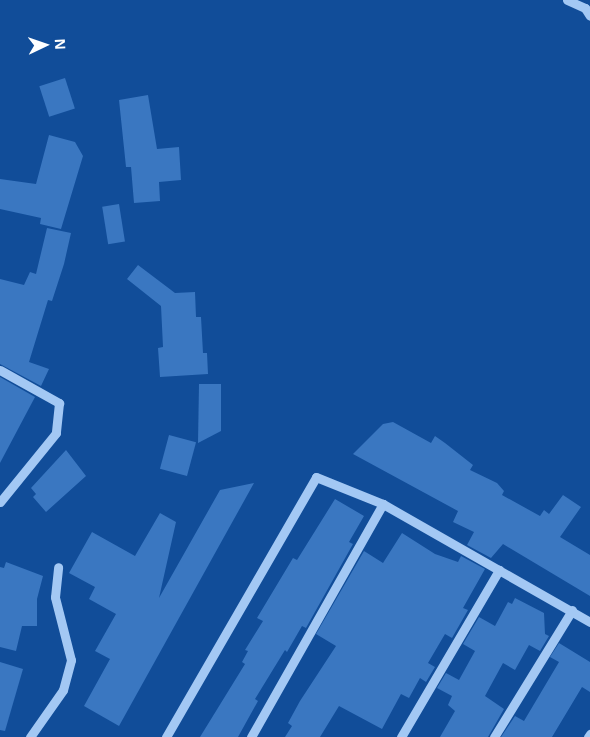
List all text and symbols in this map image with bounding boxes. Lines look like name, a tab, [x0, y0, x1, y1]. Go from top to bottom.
north arrow	[20, 20, 70, 70]
text: N	[51, 38, 70, 50]

